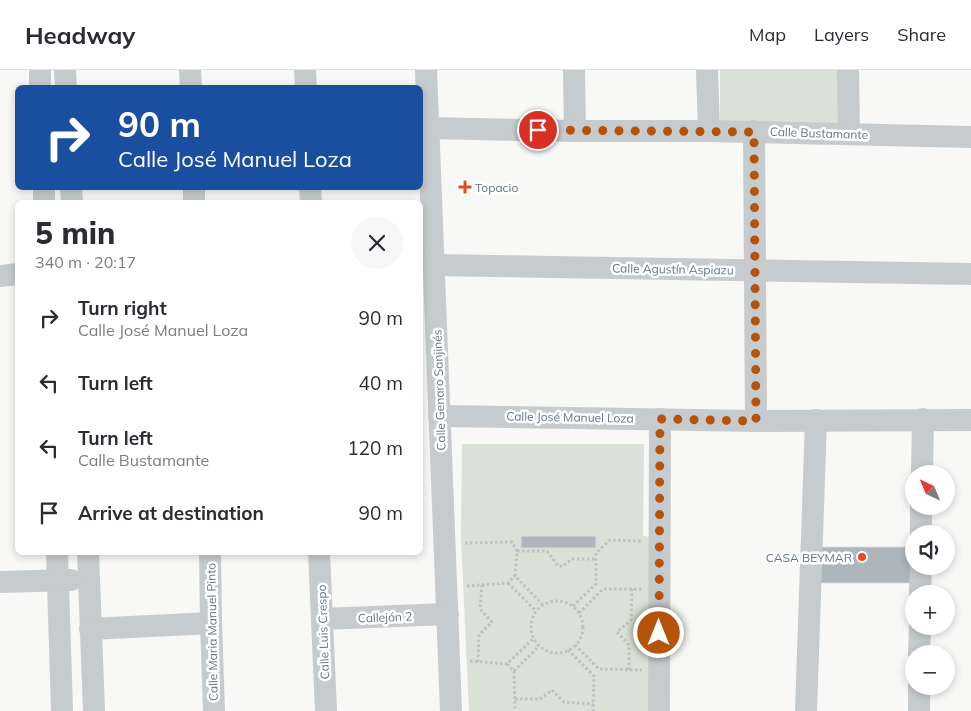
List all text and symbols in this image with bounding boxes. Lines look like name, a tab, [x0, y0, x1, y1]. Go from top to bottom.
text: Headway	[25, 20, 135, 50]
text: Map	[749, 23, 786, 46]
text: Layers	[814, 23, 869, 46]
text: Share	[897, 23, 946, 46]
text: 90 m	[118, 102, 201, 146]
icon: right	[35, 105, 100, 170]
pin	[517, 109, 559, 151]
icon: arrive	[524, 116, 552, 144]
street label: Calle Bustamante	[770, 124, 868, 142]
text: Calle José Manuel Loza	[118, 145, 352, 173]
place label: Topacio	[475, 180, 518, 195]
marker: Topacio	[459, 181, 471, 193]
text: 5 min	[35, 214, 115, 252]
button: close	[351, 217, 403, 269]
text: 340 m · 20:17	[35, 252, 136, 272]
street label: Calle Agustín Aspiazu	[612, 260, 734, 278]
text: Turn right	[78, 296, 167, 320]
icon: right	[35, 304, 63, 332]
text: 90 m	[359, 306, 403, 330]
text: Calle José Manuel Loza	[78, 320, 248, 340]
street label: Calle Genaro Sanjinés	[429, 329, 449, 451]
icon: left	[35, 369, 63, 397]
text: Turn left	[78, 371, 153, 395]
text: 40 m	[359, 371, 403, 395]
street label: Calle José Manuel Loza	[506, 408, 634, 426]
text: Turn left	[78, 426, 153, 450]
icon: left	[35, 434, 63, 462]
text: 120 m	[347, 436, 403, 460]
text: Calle Bustamante	[78, 450, 209, 470]
north arrow	[905, 465, 955, 515]
map controls	[905, 465, 955, 695]
icon: arrive	[35, 499, 63, 527]
text: Arrive at destination	[78, 501, 264, 525]
text: 90 m	[359, 501, 403, 525]
button: sound	[905, 525, 955, 575]
place label: CASA BEYMAR	[766, 550, 852, 565]
marker: CASA BEYMAR	[856, 551, 868, 563]
street label: Calle Maria Manuel Pinto	[203, 563, 221, 701]
street label: Calle Luis Crespo	[314, 584, 332, 680]
button: +	[905, 585, 955, 635]
position arrow	[632, 606, 684, 658]
street label: Callejón 2	[357, 609, 413, 625]
button: −	[905, 645, 955, 695]

